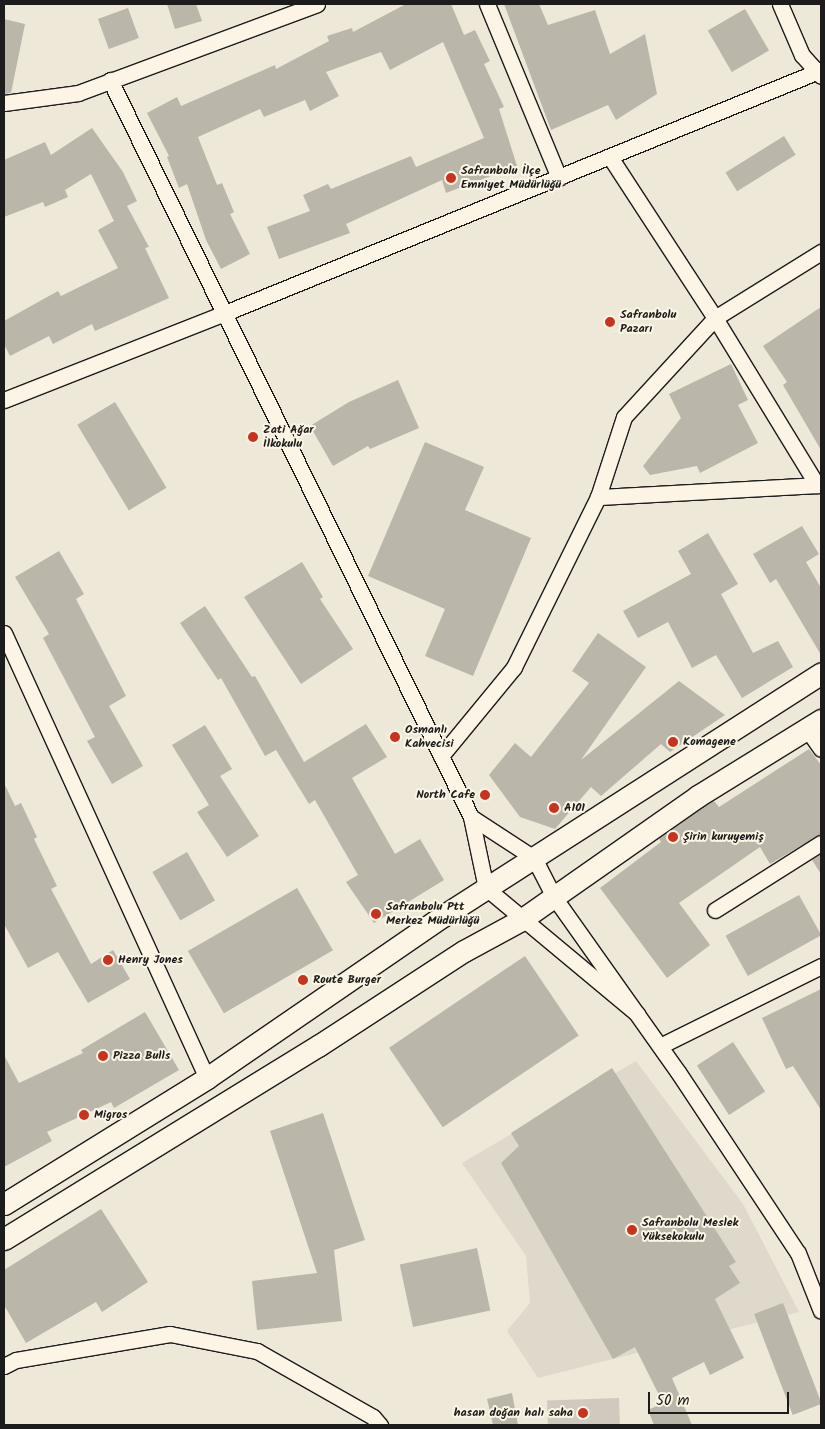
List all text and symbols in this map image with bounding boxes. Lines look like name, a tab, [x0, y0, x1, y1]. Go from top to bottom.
place label: Safranbolu İlçe Emniyet Müdürlüğü	[461, 164, 561, 192]
marker: Safranbolu İlçe Emniyet Müdürlüğü	[445, 172, 457, 184]
place label: Safranbolu Pazarı	[620, 308, 676, 336]
marker: Safranbolu Pazarı	[604, 316, 616, 328]
place label: Zati Ağar İlkokulu	[263, 423, 314, 451]
marker: Zati Ağar İlkokulu	[247, 431, 259, 443]
place label: Osmanlı Kahvecisi	[405, 723, 454, 751]
marker: Osmanlı Kahvecisi	[389, 731, 401, 743]
place label: Komagene	[683, 735, 736, 749]
marker: Komagene	[667, 736, 679, 748]
place label: North Cafe	[416, 788, 475, 802]
marker: North Cafe	[479, 789, 491, 801]
place label: A101	[564, 801, 585, 815]
marker: A101	[548, 802, 560, 814]
place label: Şirin kuruyemiş	[683, 830, 764, 844]
marker: Şirin kuruyemiş	[667, 831, 679, 843]
place label: Safranbolu Ptt Merkez Müdürlüğü	[386, 900, 479, 928]
marker: Safranbolu Ptt Merkez Müdürlüğü	[370, 908, 382, 920]
place label: Henry Jones	[118, 953, 183, 967]
marker: Henry Jones	[102, 954, 114, 966]
place label: Route Burger	[313, 973, 381, 987]
marker: Route Burger	[297, 974, 309, 986]
place label: Pizza Bulls	[113, 1049, 170, 1063]
marker: Pizza Bulls	[97, 1050, 109, 1062]
place label: Migros	[94, 1108, 127, 1122]
marker: Migros	[78, 1109, 90, 1121]
place label: Safranbolu Meslek Yüksekokulu	[642, 1216, 738, 1244]
marker: Safranbolu Meslek Yüksekokulu	[626, 1224, 638, 1236]
scale bar	[650, 1382, 791, 1414]
text: 50 m	[656, 1389, 690, 1413]
place label: hasan doğan halı saha	[454, 1406, 573, 1420]
marker: hasan doğan halı saha	[577, 1407, 589, 1419]

